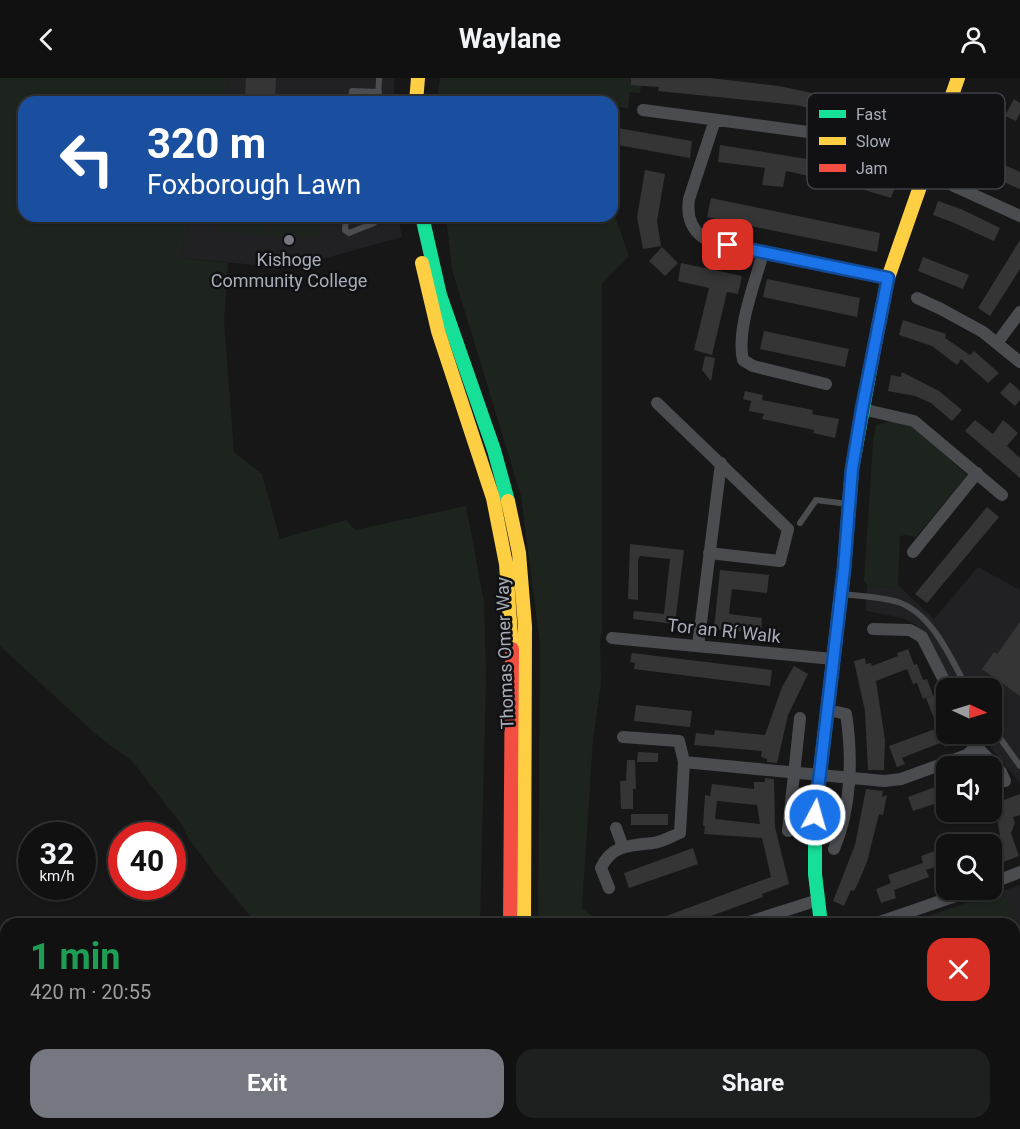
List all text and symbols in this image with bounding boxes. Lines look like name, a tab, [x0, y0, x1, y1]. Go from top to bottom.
icon: back	[30, 23, 63, 56]
text: Waylane	[459, 23, 561, 55]
icon: person	[957, 23, 990, 56]
legend	[807, 93, 1005, 189]
text: Fast	[856, 105, 887, 124]
text: 320 m	[147, 119, 266, 168]
icon: left	[48, 120, 126, 198]
text: Slow	[856, 132, 891, 151]
text: Jam	[856, 159, 888, 178]
text: Foxborough Lawn	[147, 169, 361, 201]
pin	[702, 219, 753, 270]
icon: arrive	[711, 228, 744, 261]
marker: Kishoge Community College	[282, 233, 296, 247]
place label: Kishoge Community College	[211, 249, 367, 291]
street label: Thomas Omer Way	[491, 576, 518, 730]
street label: Tor an Rí Walk	[666, 614, 783, 647]
north arrow	[936, 678, 1002, 744]
map controls	[936, 678, 1002, 900]
button: sound	[936, 756, 1002, 822]
position arrow	[783, 783, 847, 847]
speed limit sign: 40	[108, 822, 186, 900]
button: search	[936, 834, 1002, 900]
text: 32	[40, 836, 74, 871]
text: km/h	[39, 867, 75, 885]
text: 1 min	[30, 936, 121, 978]
button: close	[927, 938, 990, 1001]
text: 420 m · 20:55	[30, 980, 151, 1004]
button: Exit	[30, 1049, 504, 1118]
button: Share	[516, 1049, 990, 1118]

